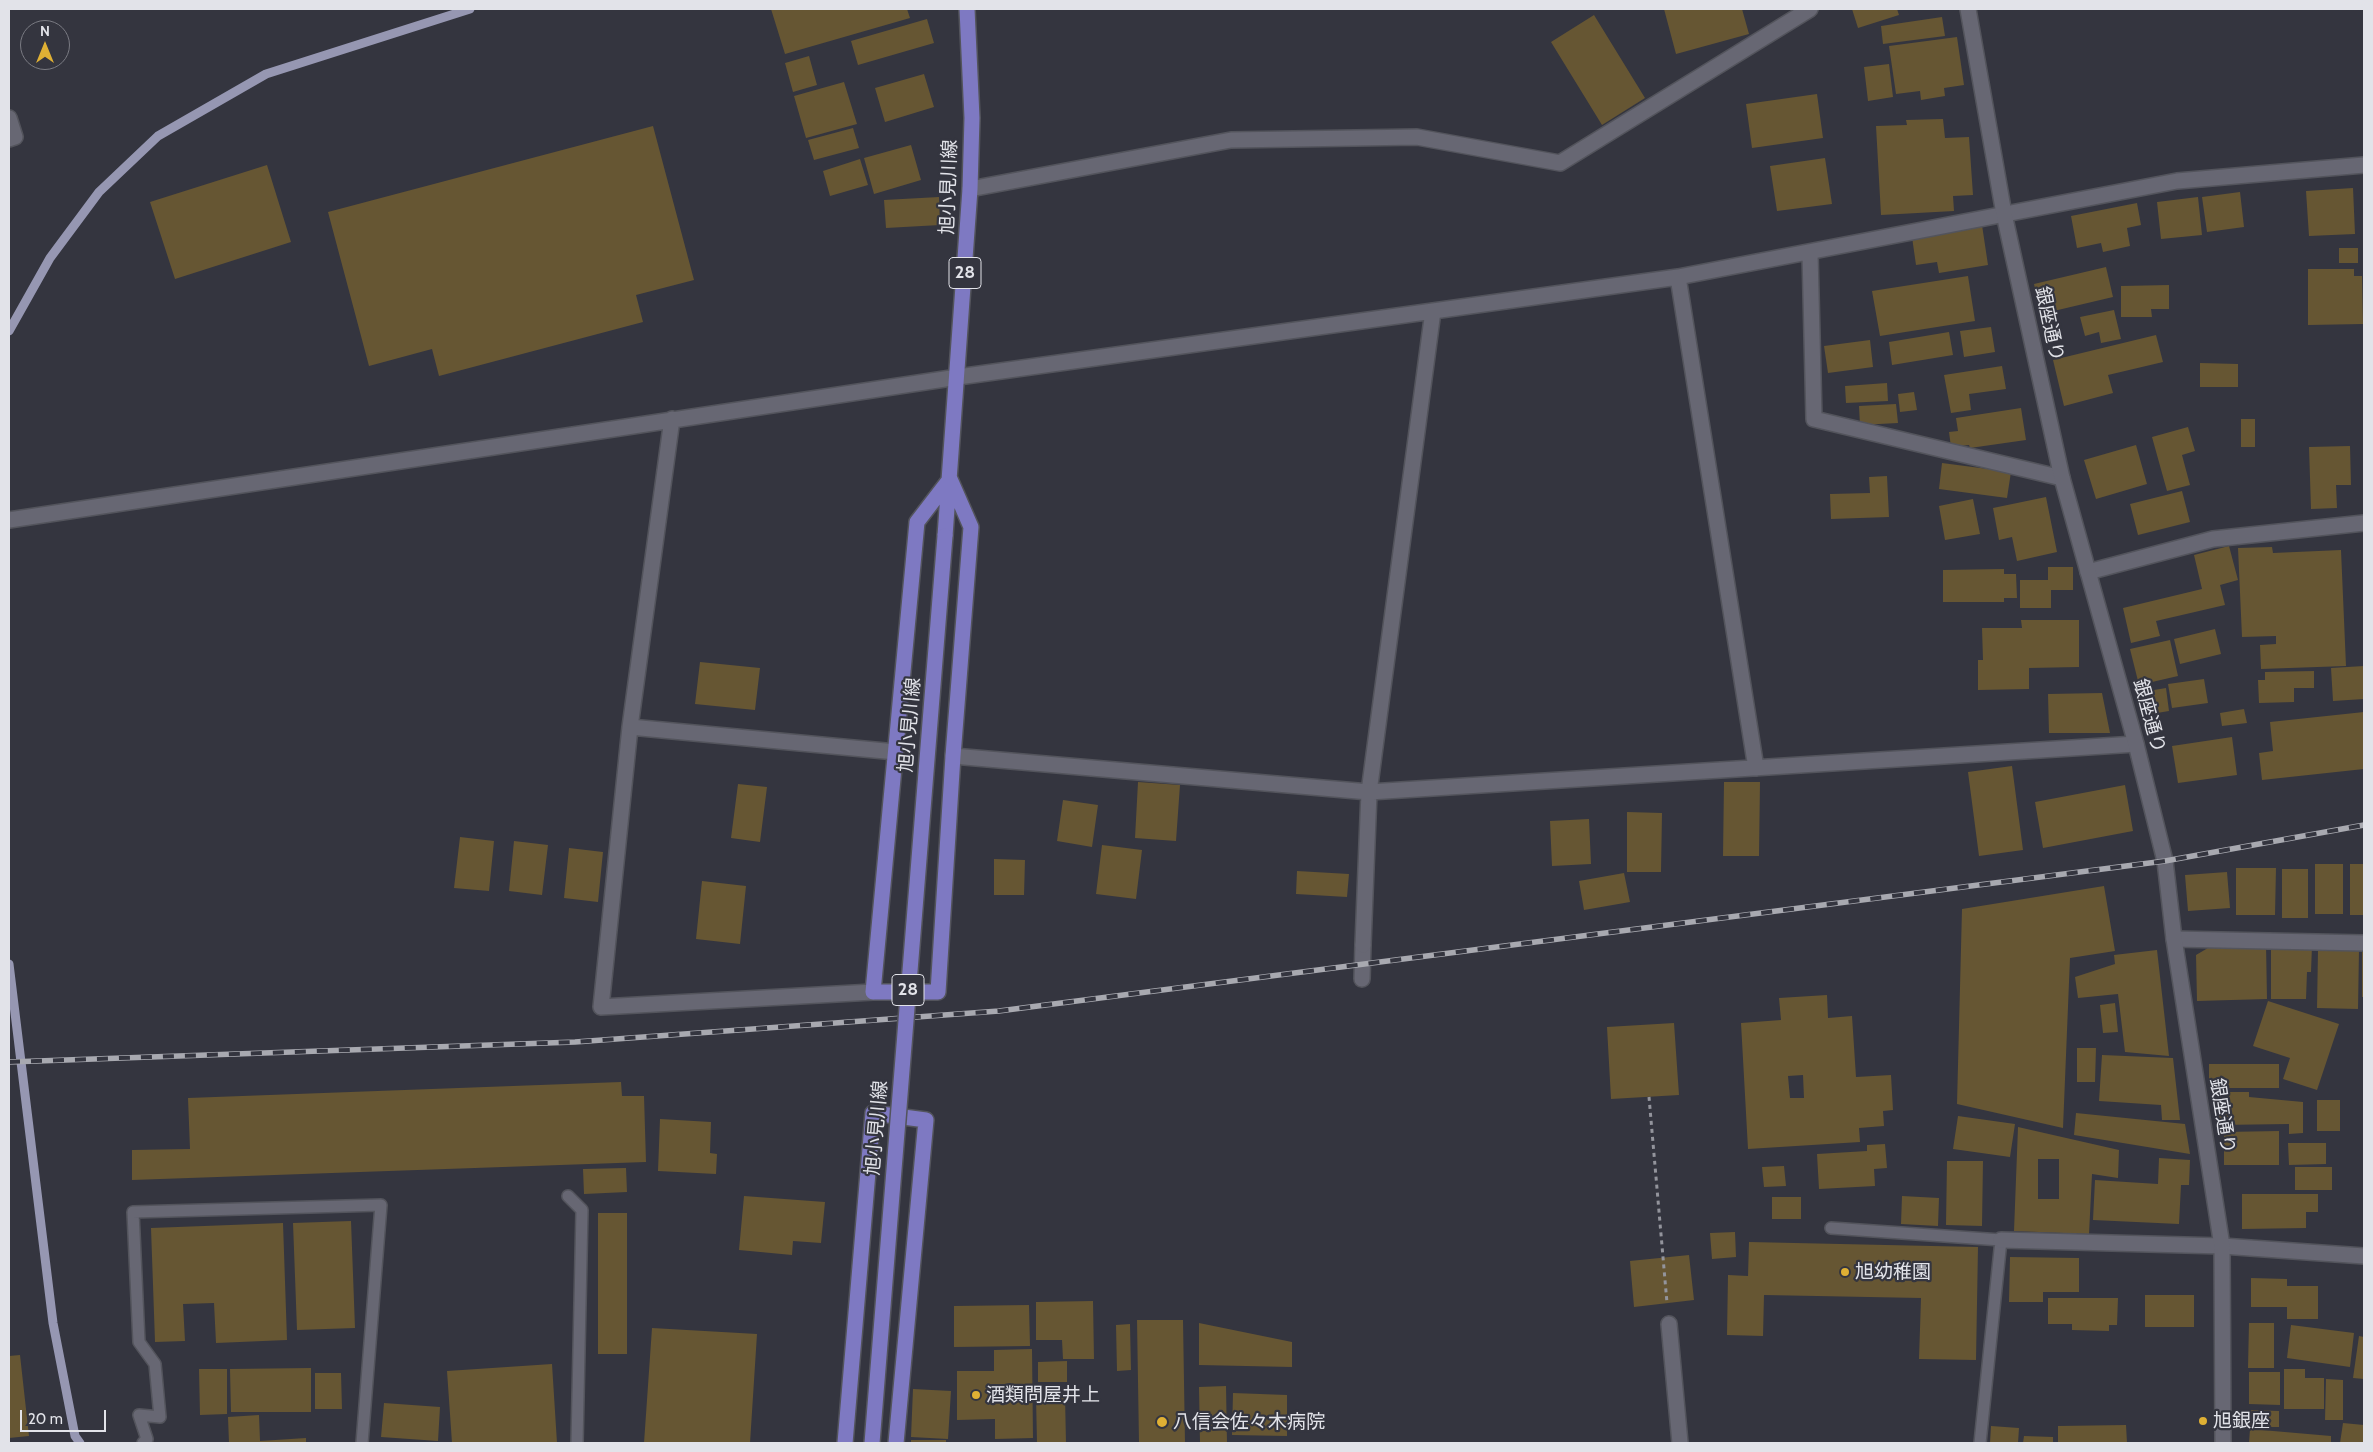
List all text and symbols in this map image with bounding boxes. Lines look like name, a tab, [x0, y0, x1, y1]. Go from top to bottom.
north arrow	[20, 20, 70, 70]
text: N	[40, 22, 50, 40]
street label: 旭小見川線	[936, 139, 962, 235]
road number: 28	[949, 258, 981, 288]
street label: 銀座通り	[2030, 284, 2068, 364]
street label: 銀座通り	[2128, 676, 2170, 756]
street label: 旭小見川線	[895, 677, 925, 773]
road number: 28	[892, 974, 924, 1006]
street label: 銀座通り	[2205, 1077, 2239, 1155]
street label: 旭小見川線	[862, 1080, 892, 1176]
place label: 旭幼稚園	[1855, 1261, 1931, 1283]
marker: 旭幼稚園	[1839, 1266, 1851, 1278]
place label: 酒類問屋井上	[986, 1384, 1100, 1406]
marker: 酒類問屋井上	[970, 1389, 982, 1401]
scale bar	[22, 1400, 109, 1432]
text: 20 m	[28, 1410, 63, 1428]
place label: 旭銀座	[2213, 1410, 2270, 1432]
place label: 八信会佐々木病院	[1173, 1411, 1325, 1433]
marker: 八信会佐々木病院	[1155, 1415, 1169, 1429]
marker: 旭銀座	[2197, 1415, 2209, 1427]

